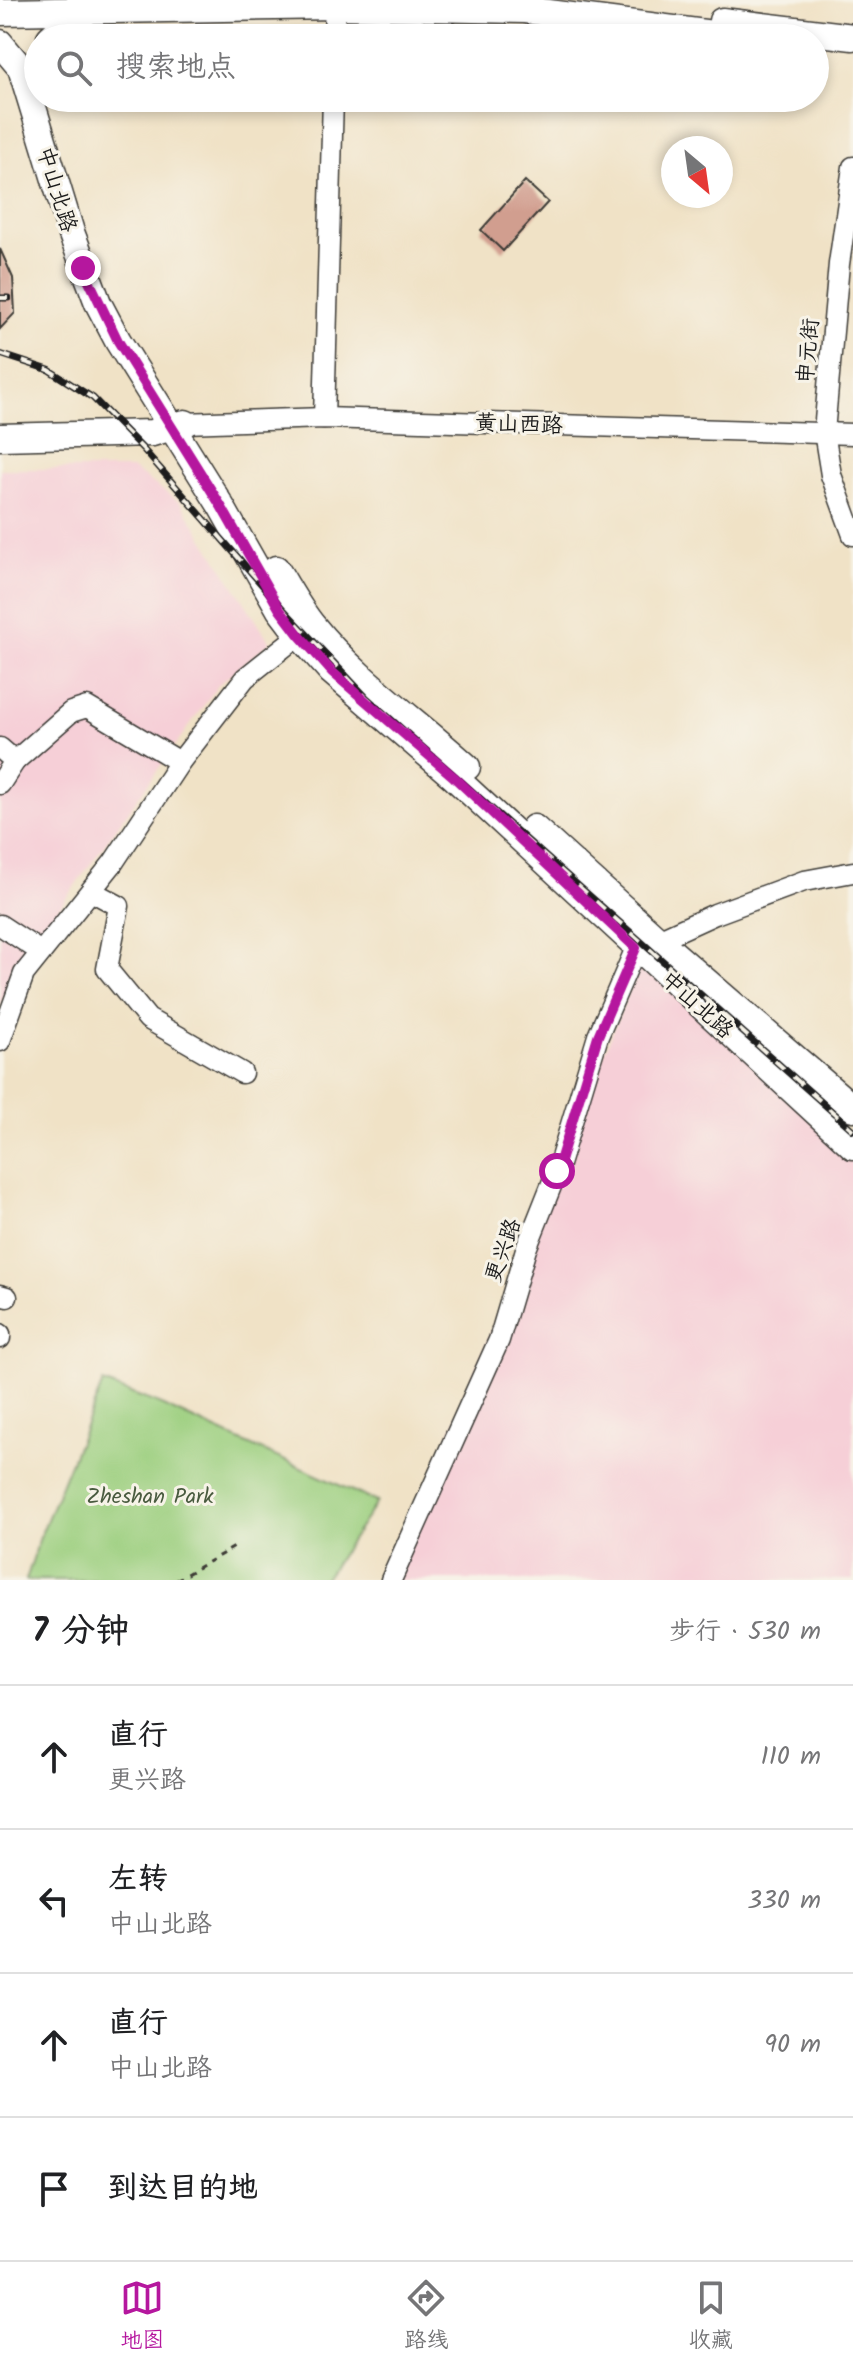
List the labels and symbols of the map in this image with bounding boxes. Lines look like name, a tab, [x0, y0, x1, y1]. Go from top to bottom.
north arrow	[661, 136, 733, 208]
street label: 中山北路	[26, 143, 85, 237]
route end	[65, 250, 101, 286]
street label: 申元街	[789, 317, 830, 386]
street label: 黄山西路	[474, 406, 564, 445]
street label: 中山北路	[652, 963, 741, 1048]
route start	[539, 1153, 575, 1189]
street label: 更兴路	[477, 1214, 532, 1288]
park label: Zheshan Park	[86, 1480, 214, 1515]

